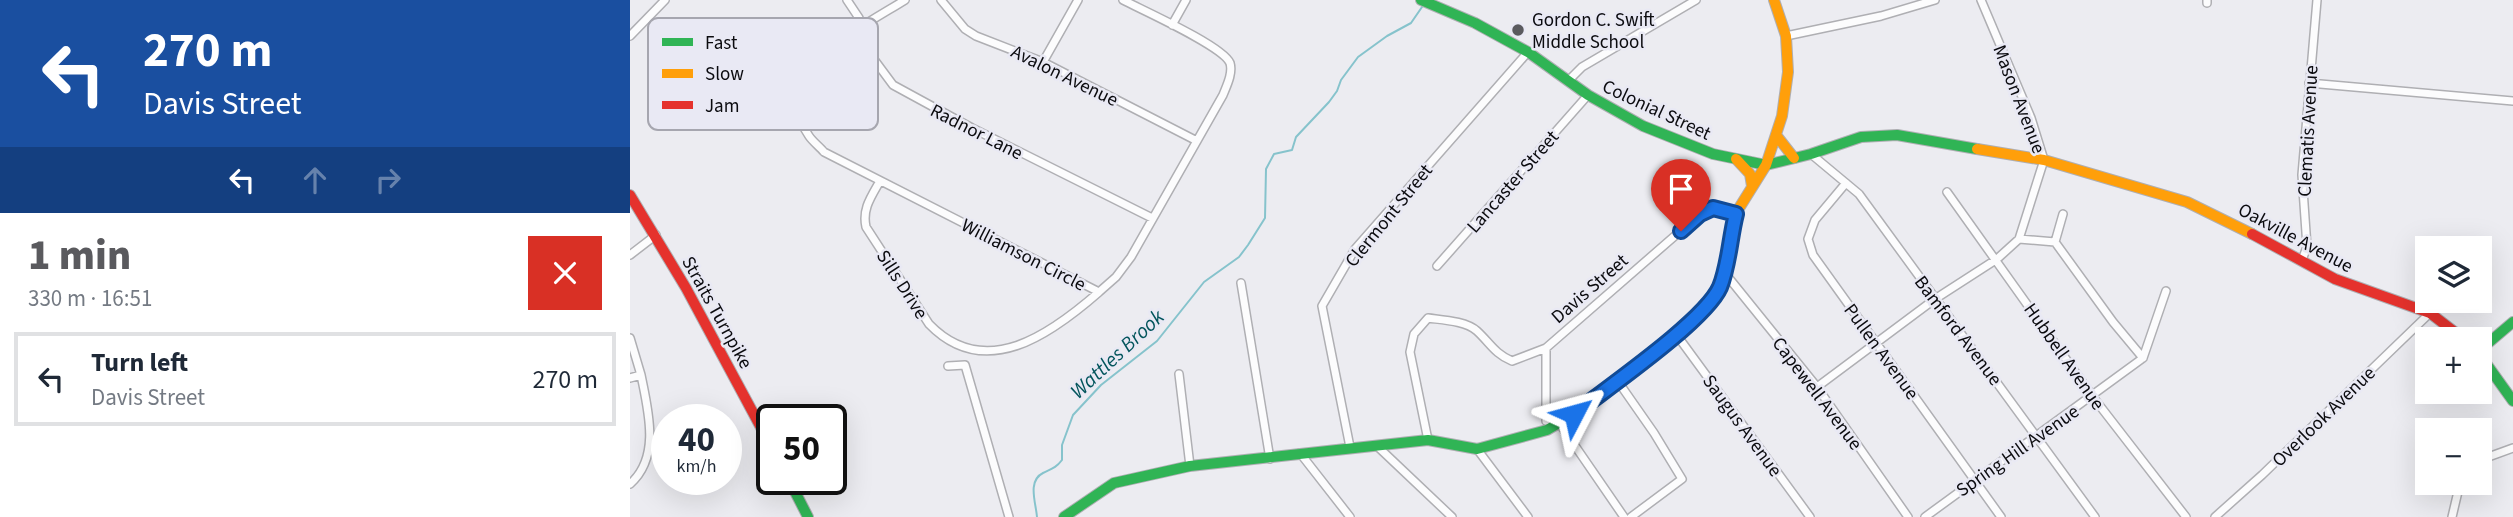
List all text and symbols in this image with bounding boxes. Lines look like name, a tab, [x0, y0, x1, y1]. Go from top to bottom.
place label: Gordon C. Swift Middle School	[1532, 7, 1655, 56]
text: 270 m	[143, 16, 272, 86]
legend	[648, 18, 878, 130]
marker: Gordon C. Swift Middle School	[1510, 22, 1526, 38]
icon: left	[28, 28, 119, 119]
text: Fast	[705, 30, 738, 57]
street label: Avalon Avenue	[1006, 39, 1122, 114]
street label: Mason Avenue	[1985, 41, 2052, 158]
text: Slow	[705, 61, 744, 88]
street label: Clematis Avenue	[2292, 65, 2325, 197]
street label: Colonial Street	[1598, 73, 1716, 148]
text: Davis Street	[143, 81, 302, 127]
text: Jam	[705, 93, 739, 120]
street label: Radnor Lane	[925, 97, 1027, 167]
street label: Lancaster Street	[1461, 124, 1566, 239]
street label: Clermont Street	[1339, 158, 1440, 273]
pin	[1651, 159, 1711, 231]
icon: left	[223, 161, 261, 199]
icon: ahead	[296, 161, 334, 199]
icon: right	[369, 161, 407, 199]
icon: arrive	[1662, 170, 1700, 208]
street label: Oakville Avenue	[2233, 197, 2358, 280]
street label: Williamson Circle	[956, 212, 1090, 298]
text: 1 min	[28, 226, 131, 286]
button: close	[528, 236, 602, 310]
map controls	[2415, 236, 2492, 495]
button: layers	[2415, 236, 2492, 313]
street label: Sills Drive	[869, 245, 934, 325]
street label: Davis Street	[1546, 248, 1635, 330]
street label: Straits Turnpike	[675, 252, 759, 374]
street label: Bamford Avenue	[1907, 270, 2008, 392]
text: 330 m · 16:51	[28, 282, 152, 315]
street label: Pullen Avenue	[1837, 298, 1925, 406]
street label: Hubbell Avenue	[2017, 298, 2111, 416]
water label: Wattles Brook	[1063, 302, 1171, 406]
button: +	[2415, 327, 2492, 404]
street label: Capewell Avenue	[1765, 332, 1868, 456]
text: Turn left	[91, 344, 188, 381]
icon: left	[32, 360, 70, 398]
text: 270 m	[532, 361, 598, 398]
street label: Overlook Avenue	[2266, 361, 2382, 474]
street label: Saugus Avenue	[1696, 369, 1788, 482]
position arrow	[1537, 377, 1611, 451]
text: Davis Street	[91, 381, 205, 414]
street label: Spring Hill Avenue	[1951, 399, 2085, 504]
speed limit sign: 50	[756, 404, 847, 495]
text: 40	[678, 415, 715, 465]
button: −	[2415, 418, 2492, 495]
text: km/h	[677, 454, 716, 479]

